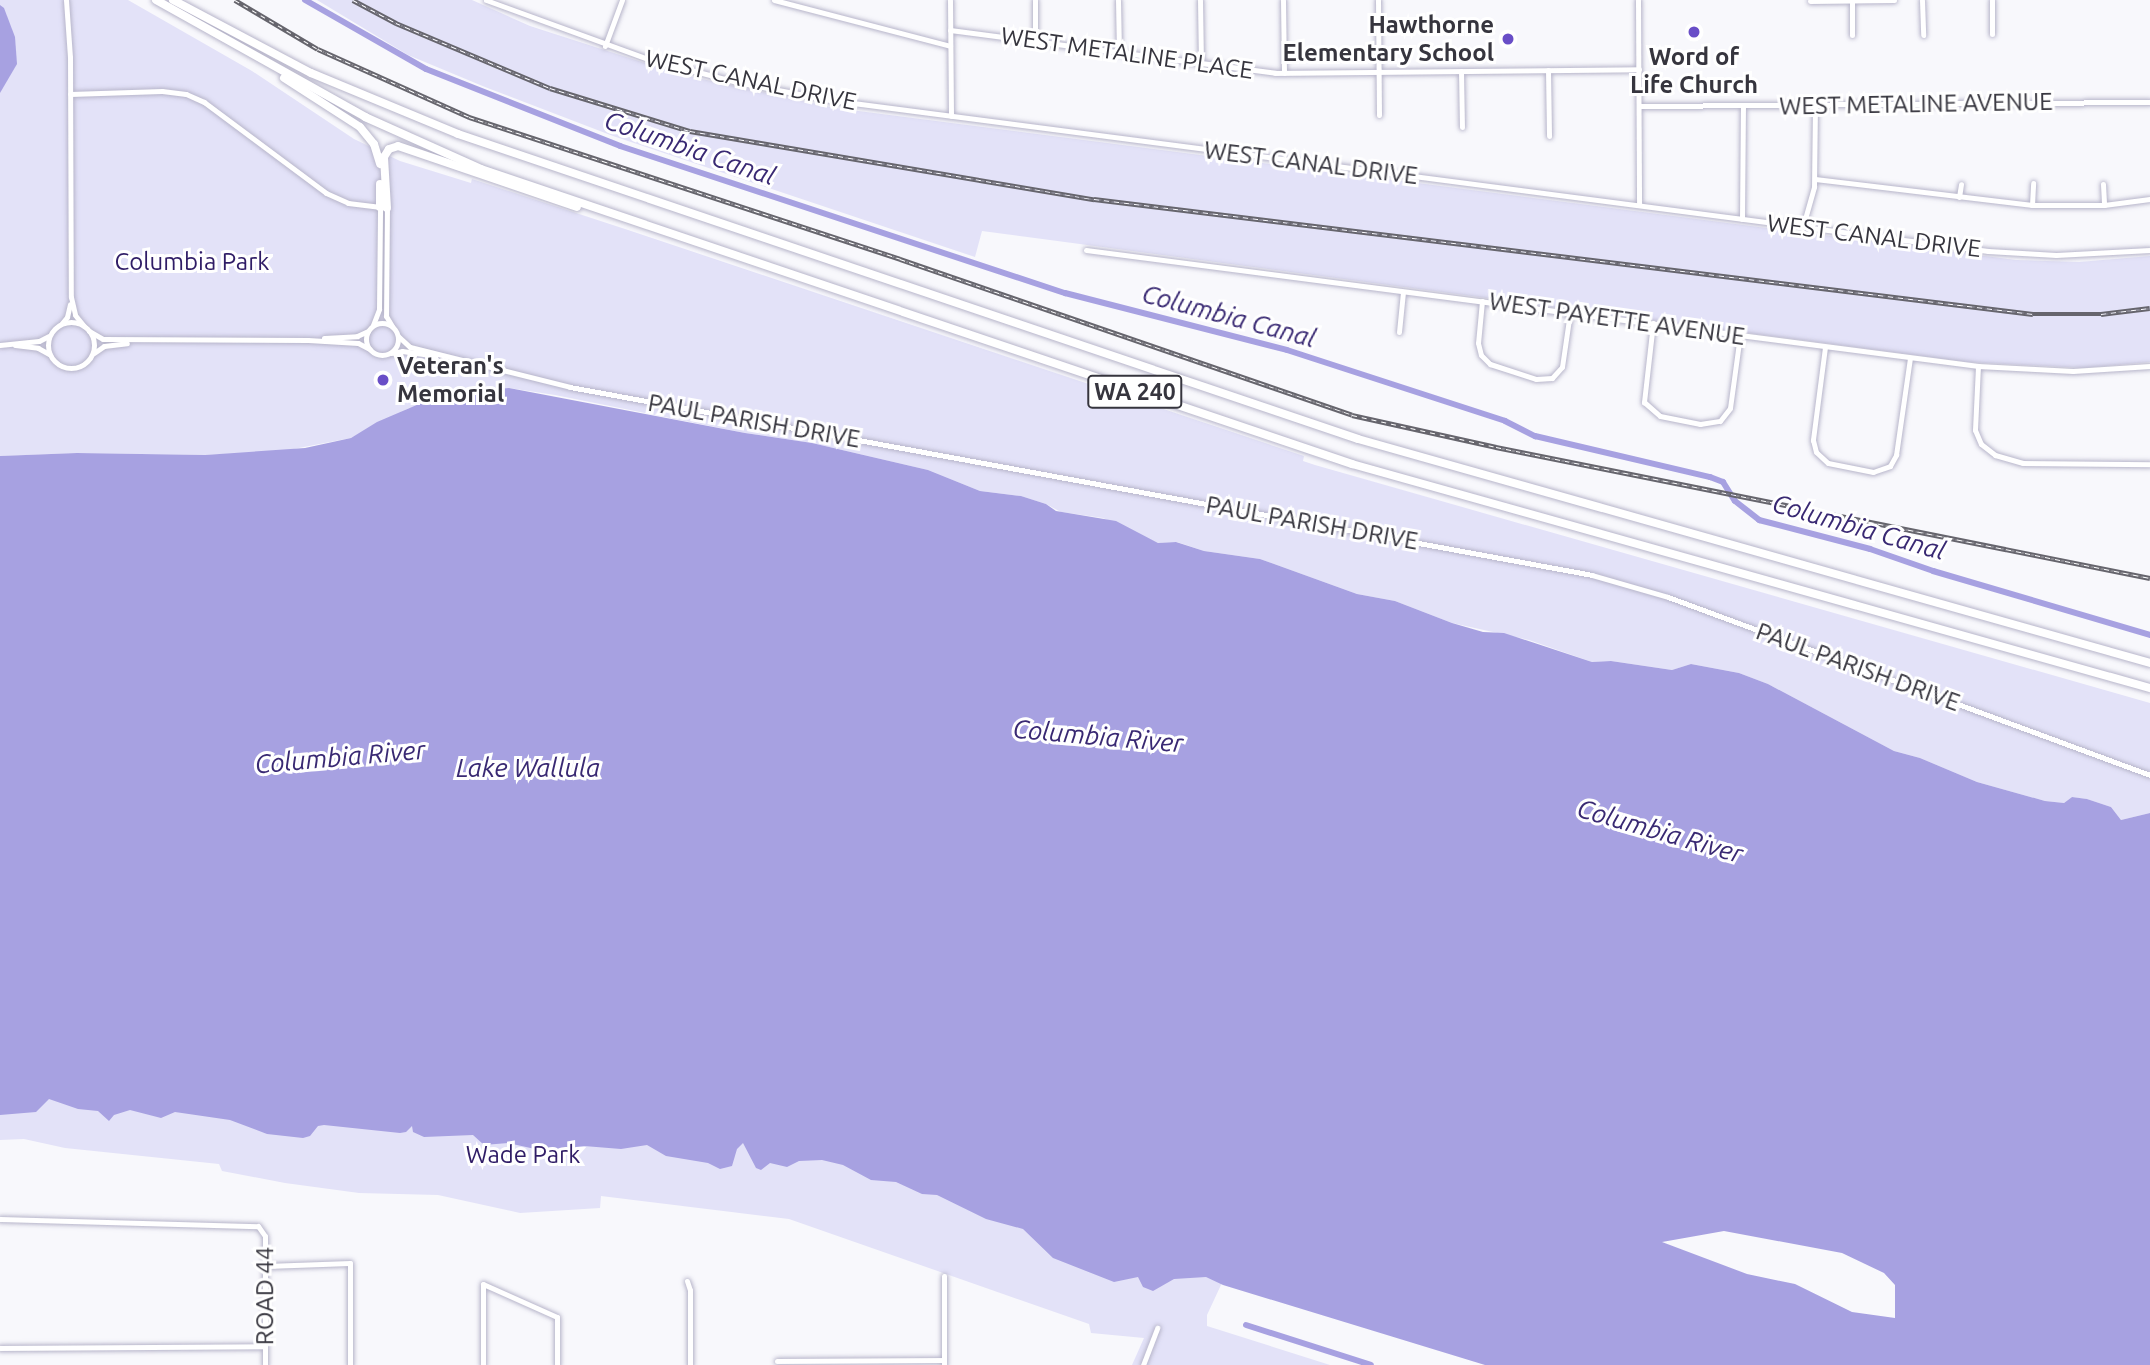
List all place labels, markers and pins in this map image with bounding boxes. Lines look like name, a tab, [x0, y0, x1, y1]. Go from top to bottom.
place label: Hawthorne Elementary School	[1282, 11, 1494, 67]
marker: Word of Life Church	[1686, 24, 1702, 40]
marker: Hawthorne Elementary School	[1500, 31, 1516, 47]
place label: Word of Life Church	[1630, 43, 1758, 99]
place label: Veteran's Memorial	[397, 352, 504, 408]
marker: Veteran's Memorial	[375, 372, 391, 388]

